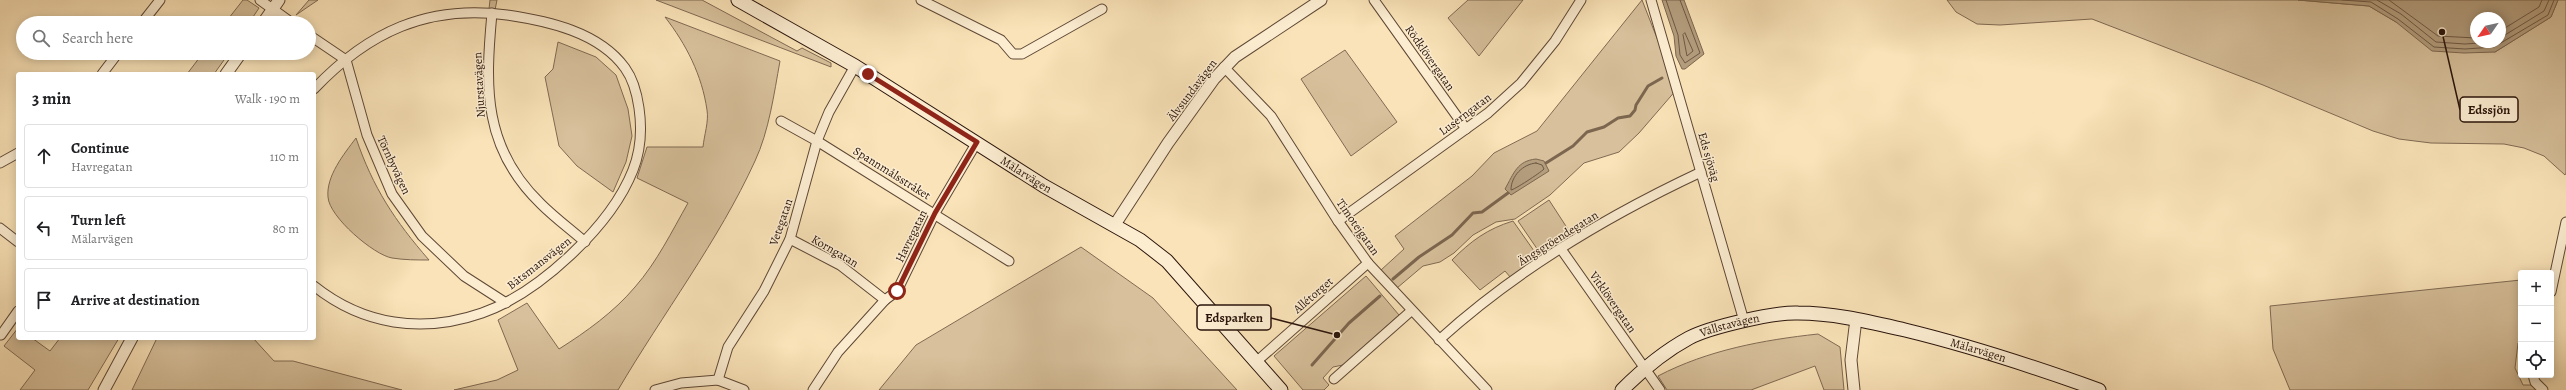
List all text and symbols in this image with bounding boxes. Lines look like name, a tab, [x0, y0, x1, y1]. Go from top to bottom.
north arrow	[2470, 12, 2506, 48]
search box	[16, 16, 316, 60]
street label: Rödklövergatan	[1401, 22, 1459, 94]
icon: search	[30, 27, 52, 49]
text: Search here	[62, 28, 133, 48]
street label: Njurstavägen	[469, 51, 489, 118]
street label: Älvsundavägen	[1163, 56, 1221, 125]
route end	[859, 65, 877, 83]
text: 3 min	[32, 87, 71, 110]
street label: Luserngatan	[1436, 89, 1495, 139]
text: Walk · 190 m	[235, 90, 300, 107]
callout: Edssjön	[2460, 97, 2518, 122]
text: Edssjön	[2468, 101, 2511, 118]
street label: Eds sjöväg	[1694, 130, 1724, 184]
street label: Törnbyvägen	[373, 133, 415, 197]
text: Continue	[71, 138, 129, 158]
street label: Spannmålsstråket	[850, 143, 934, 203]
icon: ahead	[33, 145, 55, 167]
text: 110 m	[270, 148, 299, 165]
street label: Mälarvägen	[997, 152, 1055, 197]
text: Havregatan	[71, 158, 133, 175]
street label: Vetegatan	[765, 196, 797, 249]
street label: Timotejgatan	[1333, 196, 1384, 259]
street label: Havregatan	[891, 207, 931, 265]
street label: Ängsgröendegatan	[1514, 207, 1602, 270]
text: Turn left	[71, 210, 126, 230]
icon: left	[33, 217, 55, 239]
text: 80 m	[272, 220, 299, 237]
text: Mälarvägen	[71, 230, 133, 247]
street label: Korngatan	[809, 231, 862, 271]
street label: Båtsmansvägen	[504, 233, 575, 293]
street label: Vitklövergatan	[1585, 267, 1640, 336]
map controls	[2518, 270, 2554, 378]
button: +	[2518, 270, 2554, 306]
street label: Allétorget	[1289, 273, 1336, 317]
route start	[888, 282, 906, 300]
icon: arrive	[33, 289, 55, 311]
text: Arrive at destination	[71, 290, 200, 310]
callout: Edsparken	[1197, 305, 1271, 330]
button: −	[2518, 306, 2554, 342]
text: Edsparken	[1205, 309, 1264, 326]
street label: Vällstavägen	[1697, 309, 1761, 341]
street label: Mälarvägen	[1948, 334, 2009, 366]
button: locate	[2518, 342, 2554, 378]

